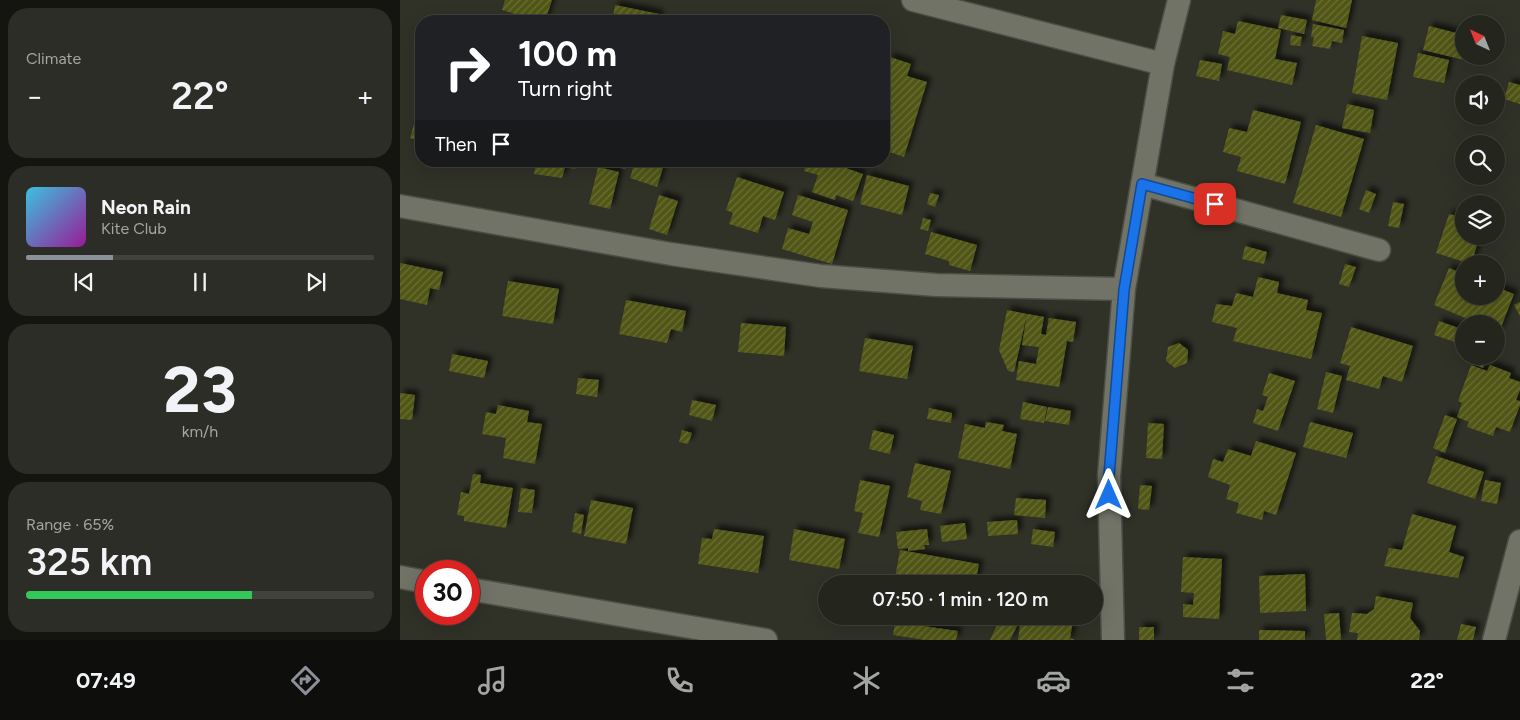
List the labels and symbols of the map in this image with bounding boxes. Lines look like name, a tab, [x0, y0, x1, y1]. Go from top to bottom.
north arrow	[1455, 15, 1505, 65]
pin	[1194, 183, 1236, 225]
position arrow	[1082, 468, 1134, 520]
speed limit sign: 30	[415, 560, 480, 625]

